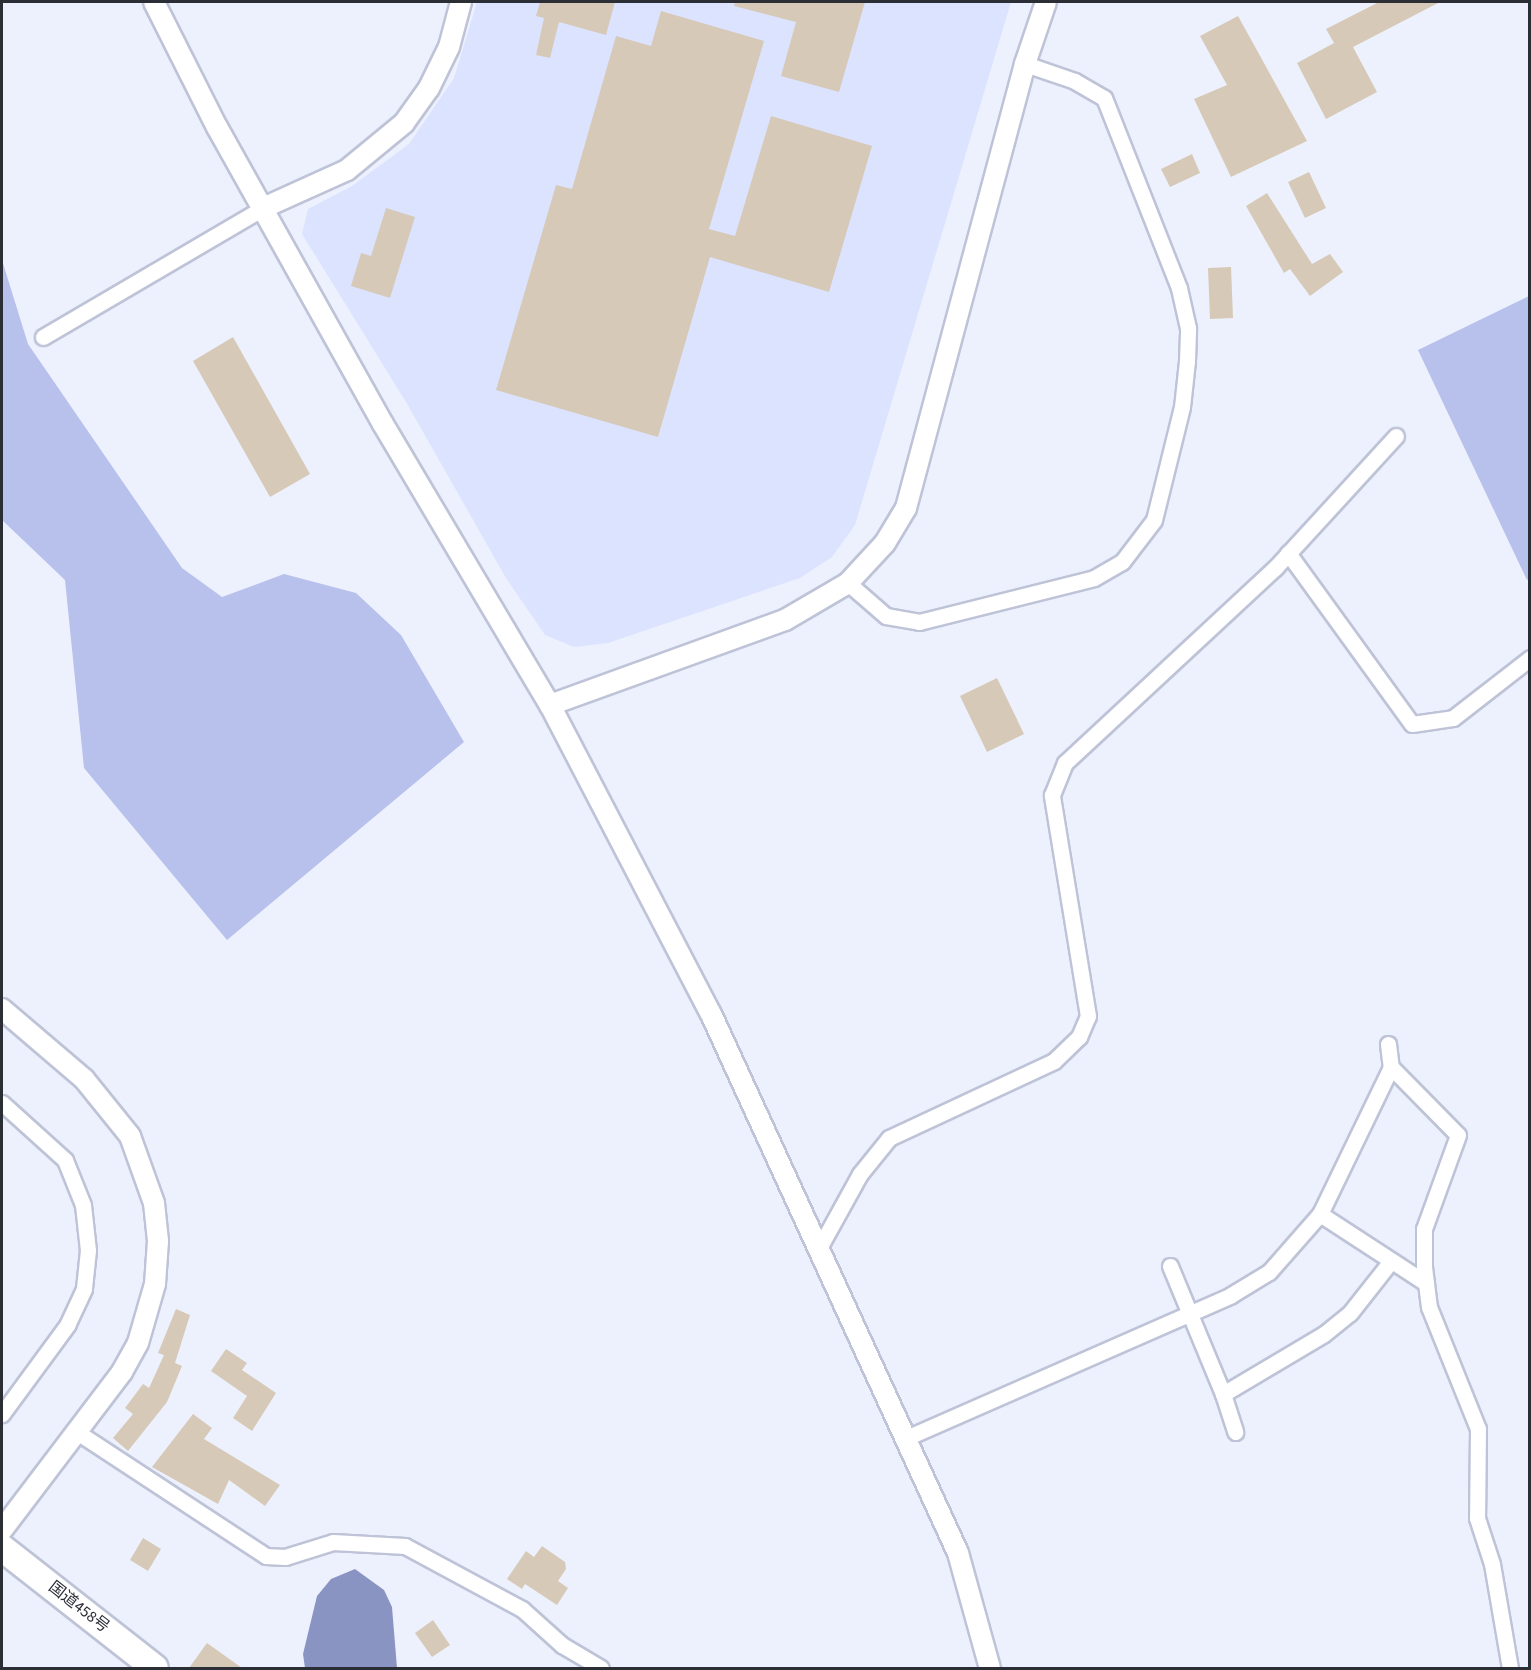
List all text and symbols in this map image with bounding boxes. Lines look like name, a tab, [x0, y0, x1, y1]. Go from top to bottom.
street label: 国道458号	[45, 1577, 113, 1637]

